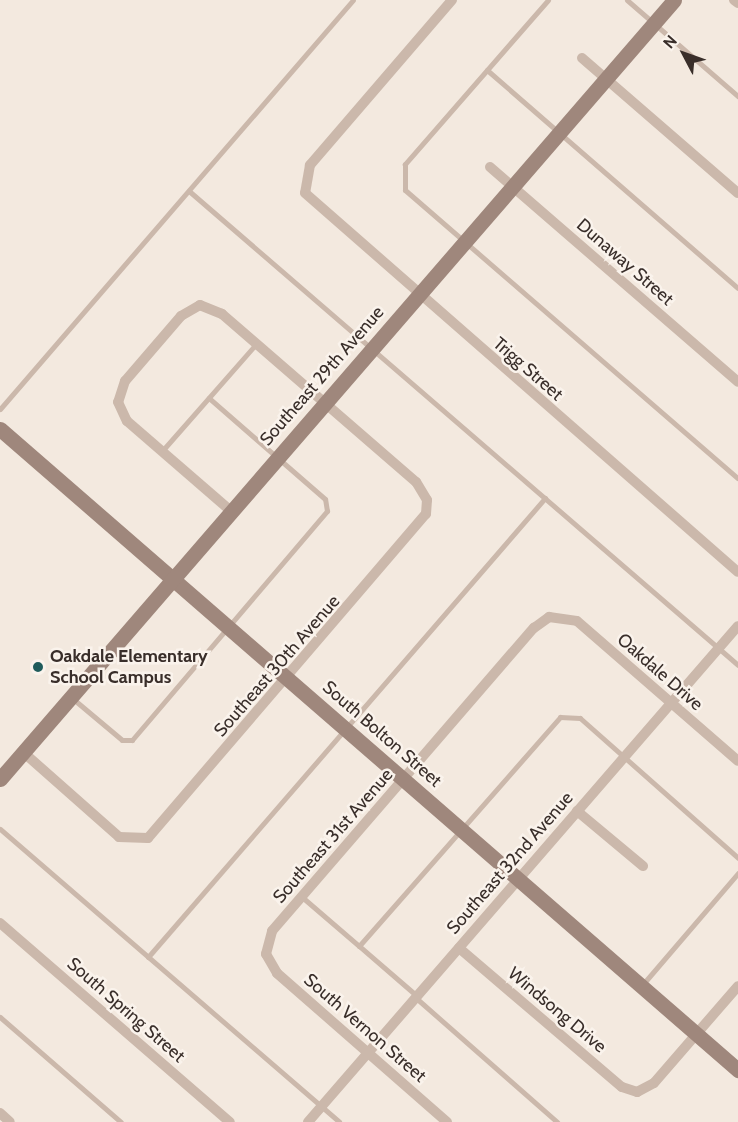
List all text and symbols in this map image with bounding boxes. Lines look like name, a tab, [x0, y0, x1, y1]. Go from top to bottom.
north arrow	[654, 24, 714, 84]
text: N	[659, 31, 681, 52]
street label: Dunaway Street	[572, 214, 678, 310]
street label: Southeast 29th Avenue	[256, 302, 388, 450]
street label: Trigg Street	[489, 333, 567, 405]
street label: Southeast 30th Avenue	[210, 591, 344, 741]
street label: Oakdale Drive	[613, 629, 707, 715]
place label: Oakdale Elementary School Campus	[50, 646, 208, 688]
marker: Oakdale Elementary School Campus	[31, 660, 45, 674]
street label: South Bolton Street	[318, 676, 446, 792]
street label: Southeast 31st Avenue	[269, 764, 397, 908]
street label: Southeast 32nd Avenue	[442, 787, 578, 939]
street label: South Spring Street	[63, 953, 189, 1067]
street label: Windsong Drive	[503, 963, 611, 1057]
street label: South Vernon Street	[299, 969, 431, 1087]

